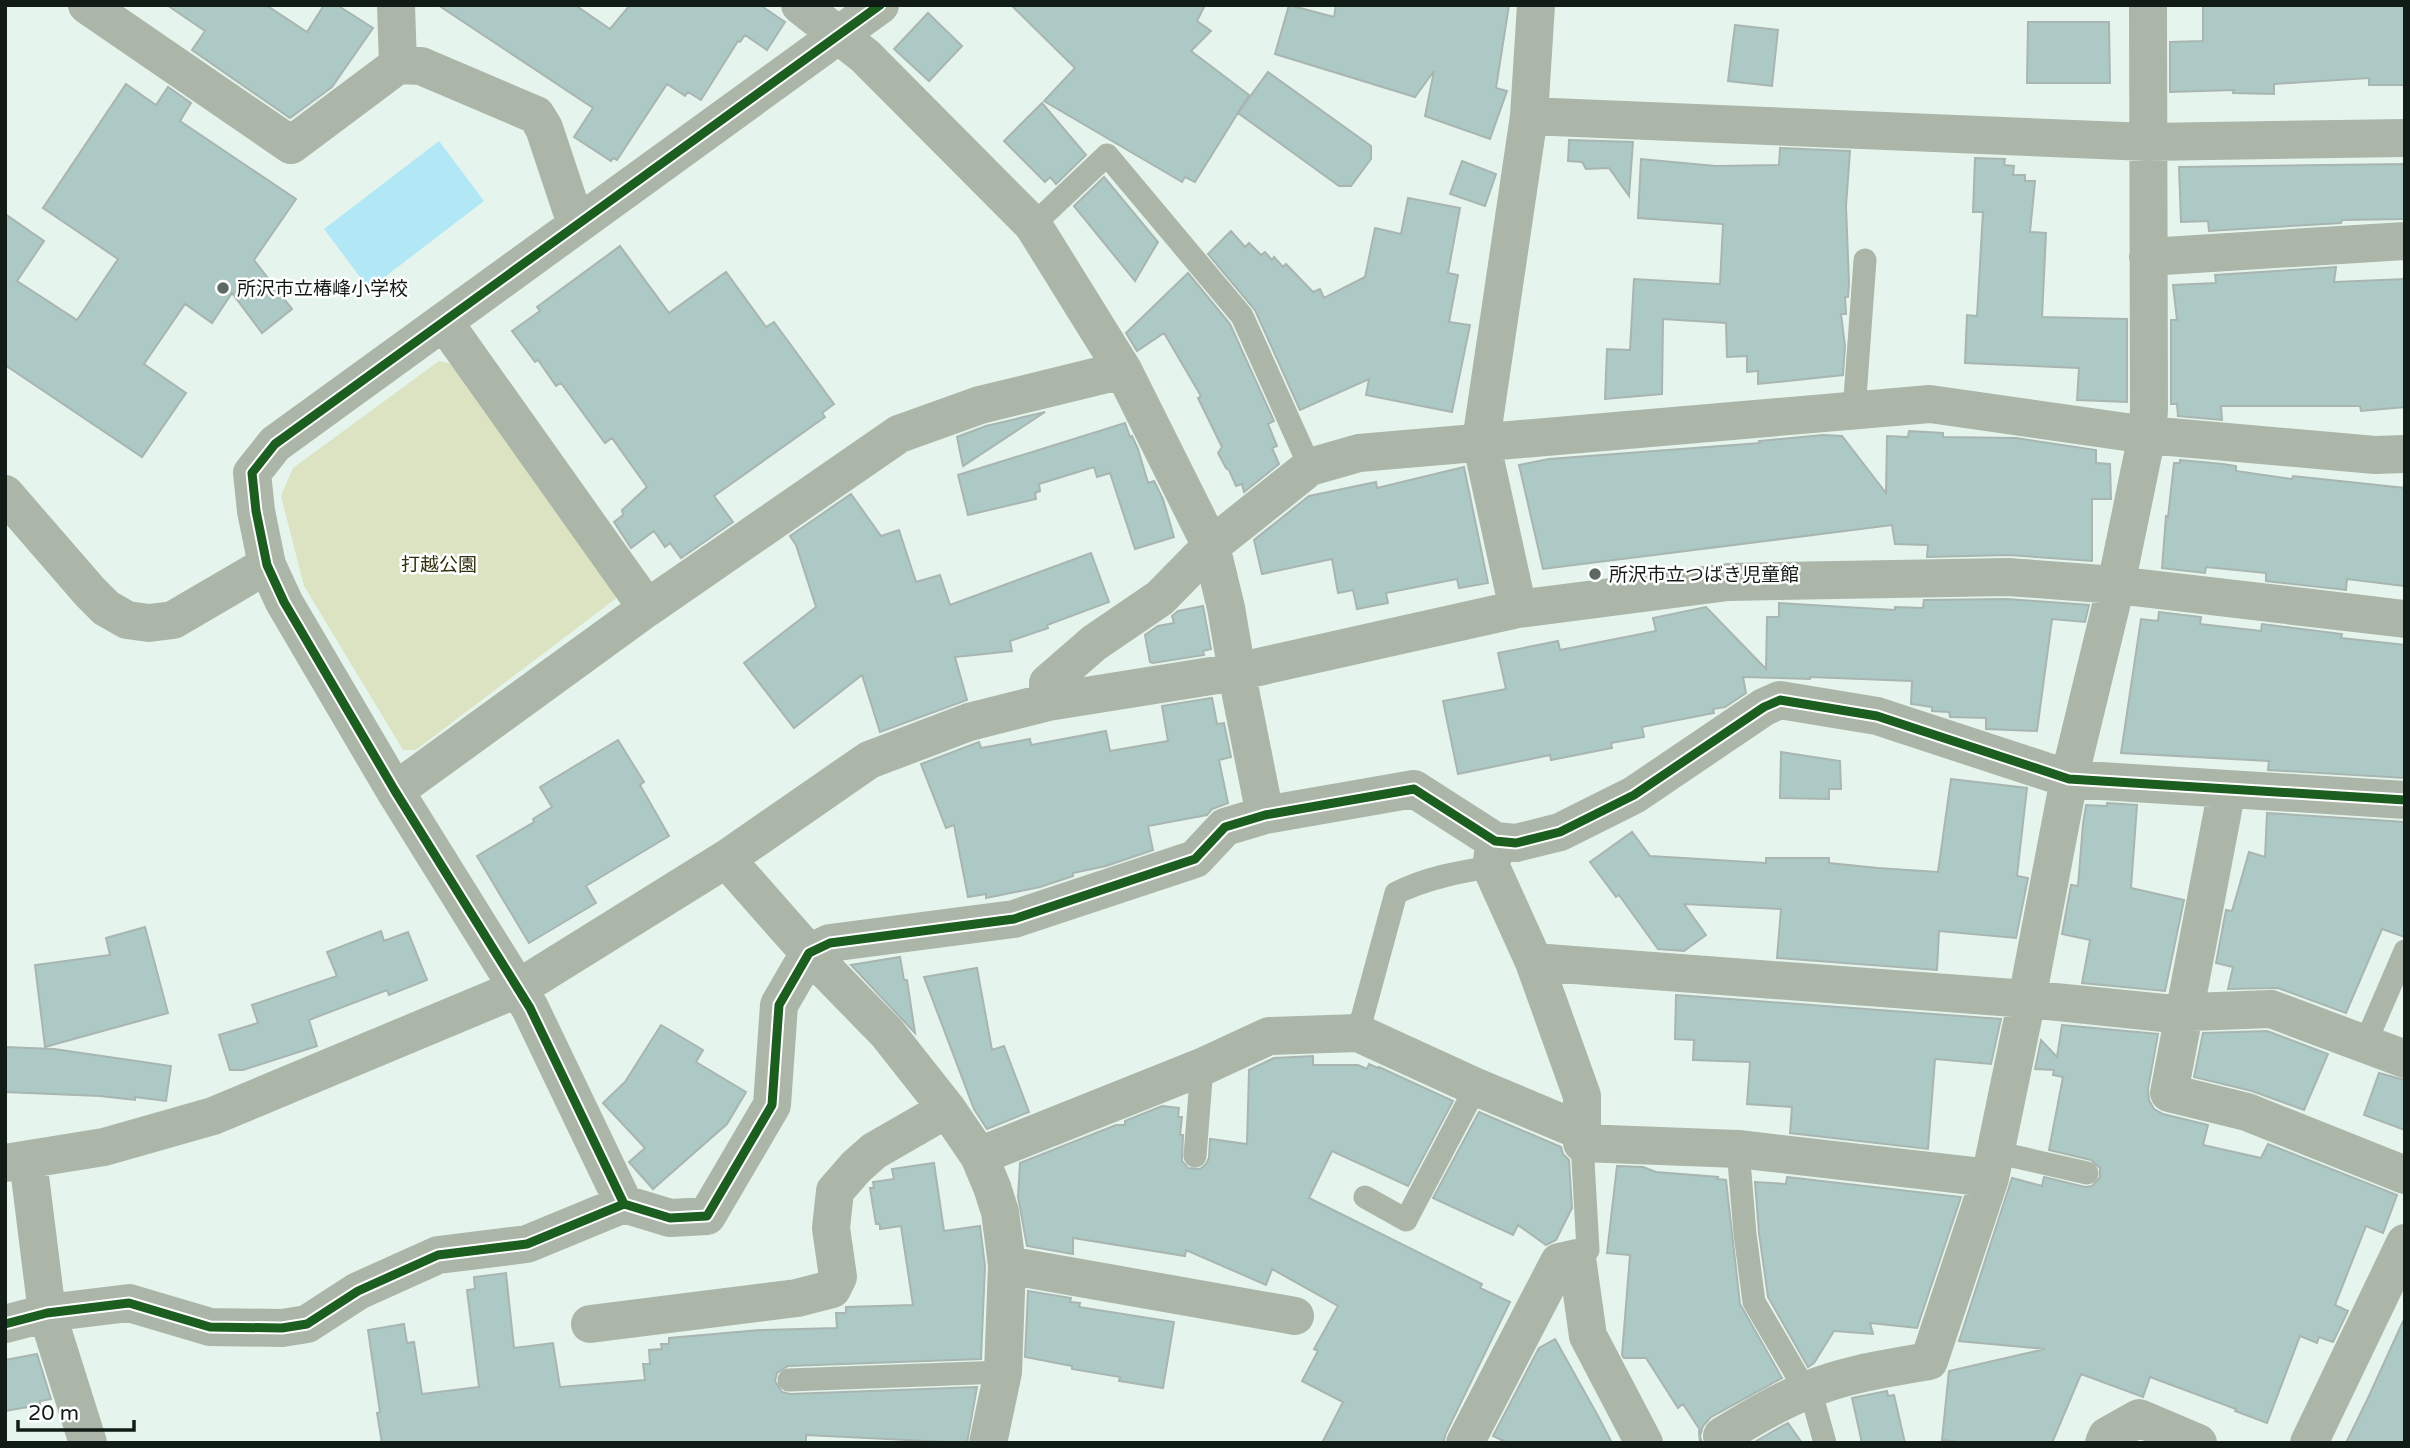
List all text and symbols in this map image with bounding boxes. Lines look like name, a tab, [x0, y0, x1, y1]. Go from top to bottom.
place label: 所沢市立椿峰小学校	[237, 278, 408, 300]
marker: 所沢市立椿峰小学校	[215, 280, 231, 296]
park label: 打越公園	[401, 554, 477, 576]
place label: 所沢市立つばき児童館	[1609, 564, 1799, 586]
marker: 所沢市立つばき児童館	[1587, 566, 1603, 582]
scale bar	[18, 1388, 133, 1432]
text: 20 m	[28, 1401, 79, 1426]

